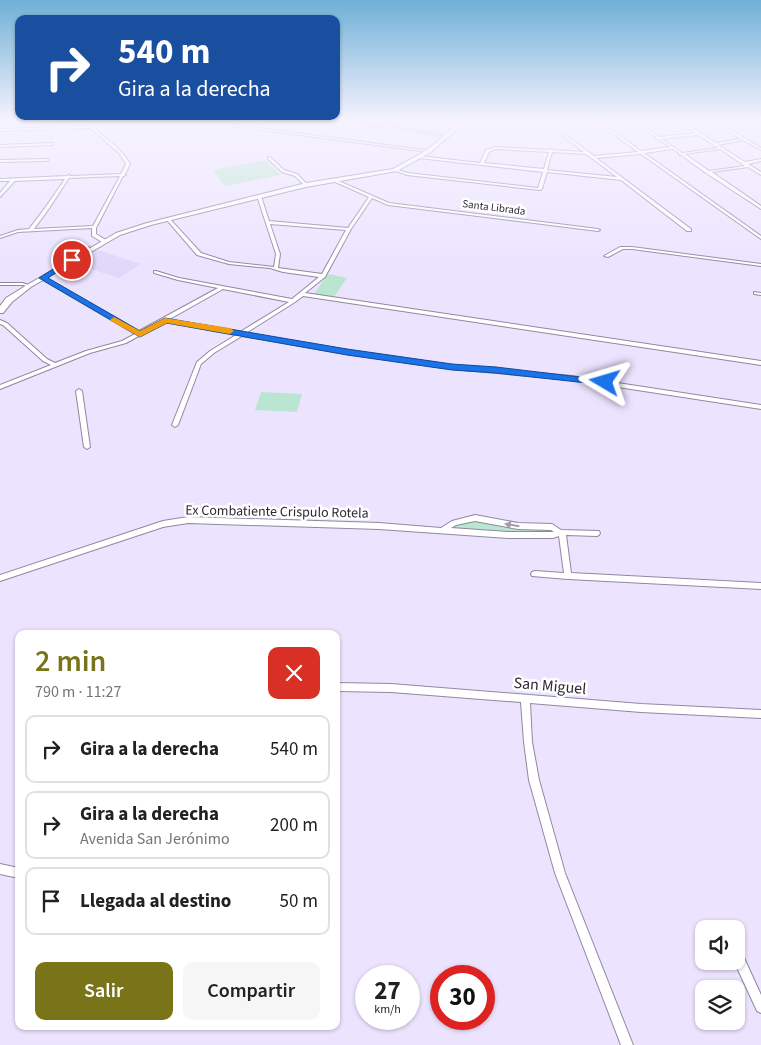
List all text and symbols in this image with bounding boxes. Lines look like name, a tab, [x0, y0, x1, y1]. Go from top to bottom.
text: 540 m	[118, 27, 210, 77]
icon: right	[35, 35, 100, 100]
text: Gira a la derecha	[118, 73, 271, 105]
street label: Santa Librada	[461, 196, 526, 219]
pin	[51, 239, 93, 281]
icon: arrive	[58, 246, 86, 274]
position arrow	[578, 355, 630, 407]
street label: Ex Combatiente Crispulo Rotela	[185, 500, 369, 524]
one-way arrow	[504, 521, 520, 529]
text: 2 min	[35, 640, 106, 683]
button: close	[268, 647, 320, 699]
street label: San Miguel	[513, 672, 587, 700]
text: 790 m · 11:27	[35, 681, 122, 703]
icon: right	[37, 735, 65, 763]
text: Gira a la derecha	[80, 736, 219, 763]
text: 540 m	[270, 736, 318, 763]
text: Gira a la derecha	[80, 801, 219, 828]
icon: right	[37, 811, 65, 839]
text: 200 m	[270, 812, 318, 839]
text: Avenida San Jerónimo	[80, 828, 230, 850]
icon: arrive	[37, 887, 65, 915]
text: Llegada al destino	[80, 888, 231, 915]
text: 50 m	[280, 888, 318, 915]
map controls	[695, 920, 745, 1030]
button: sound	[695, 920, 745, 970]
button: Salir	[35, 962, 173, 1020]
button: Compartir	[183, 962, 320, 1020]
speed limit sign: 30	[430, 965, 495, 1030]
text: 27	[374, 973, 401, 1009]
button: layers	[695, 980, 745, 1030]
text: km/h	[374, 1001, 401, 1018]

